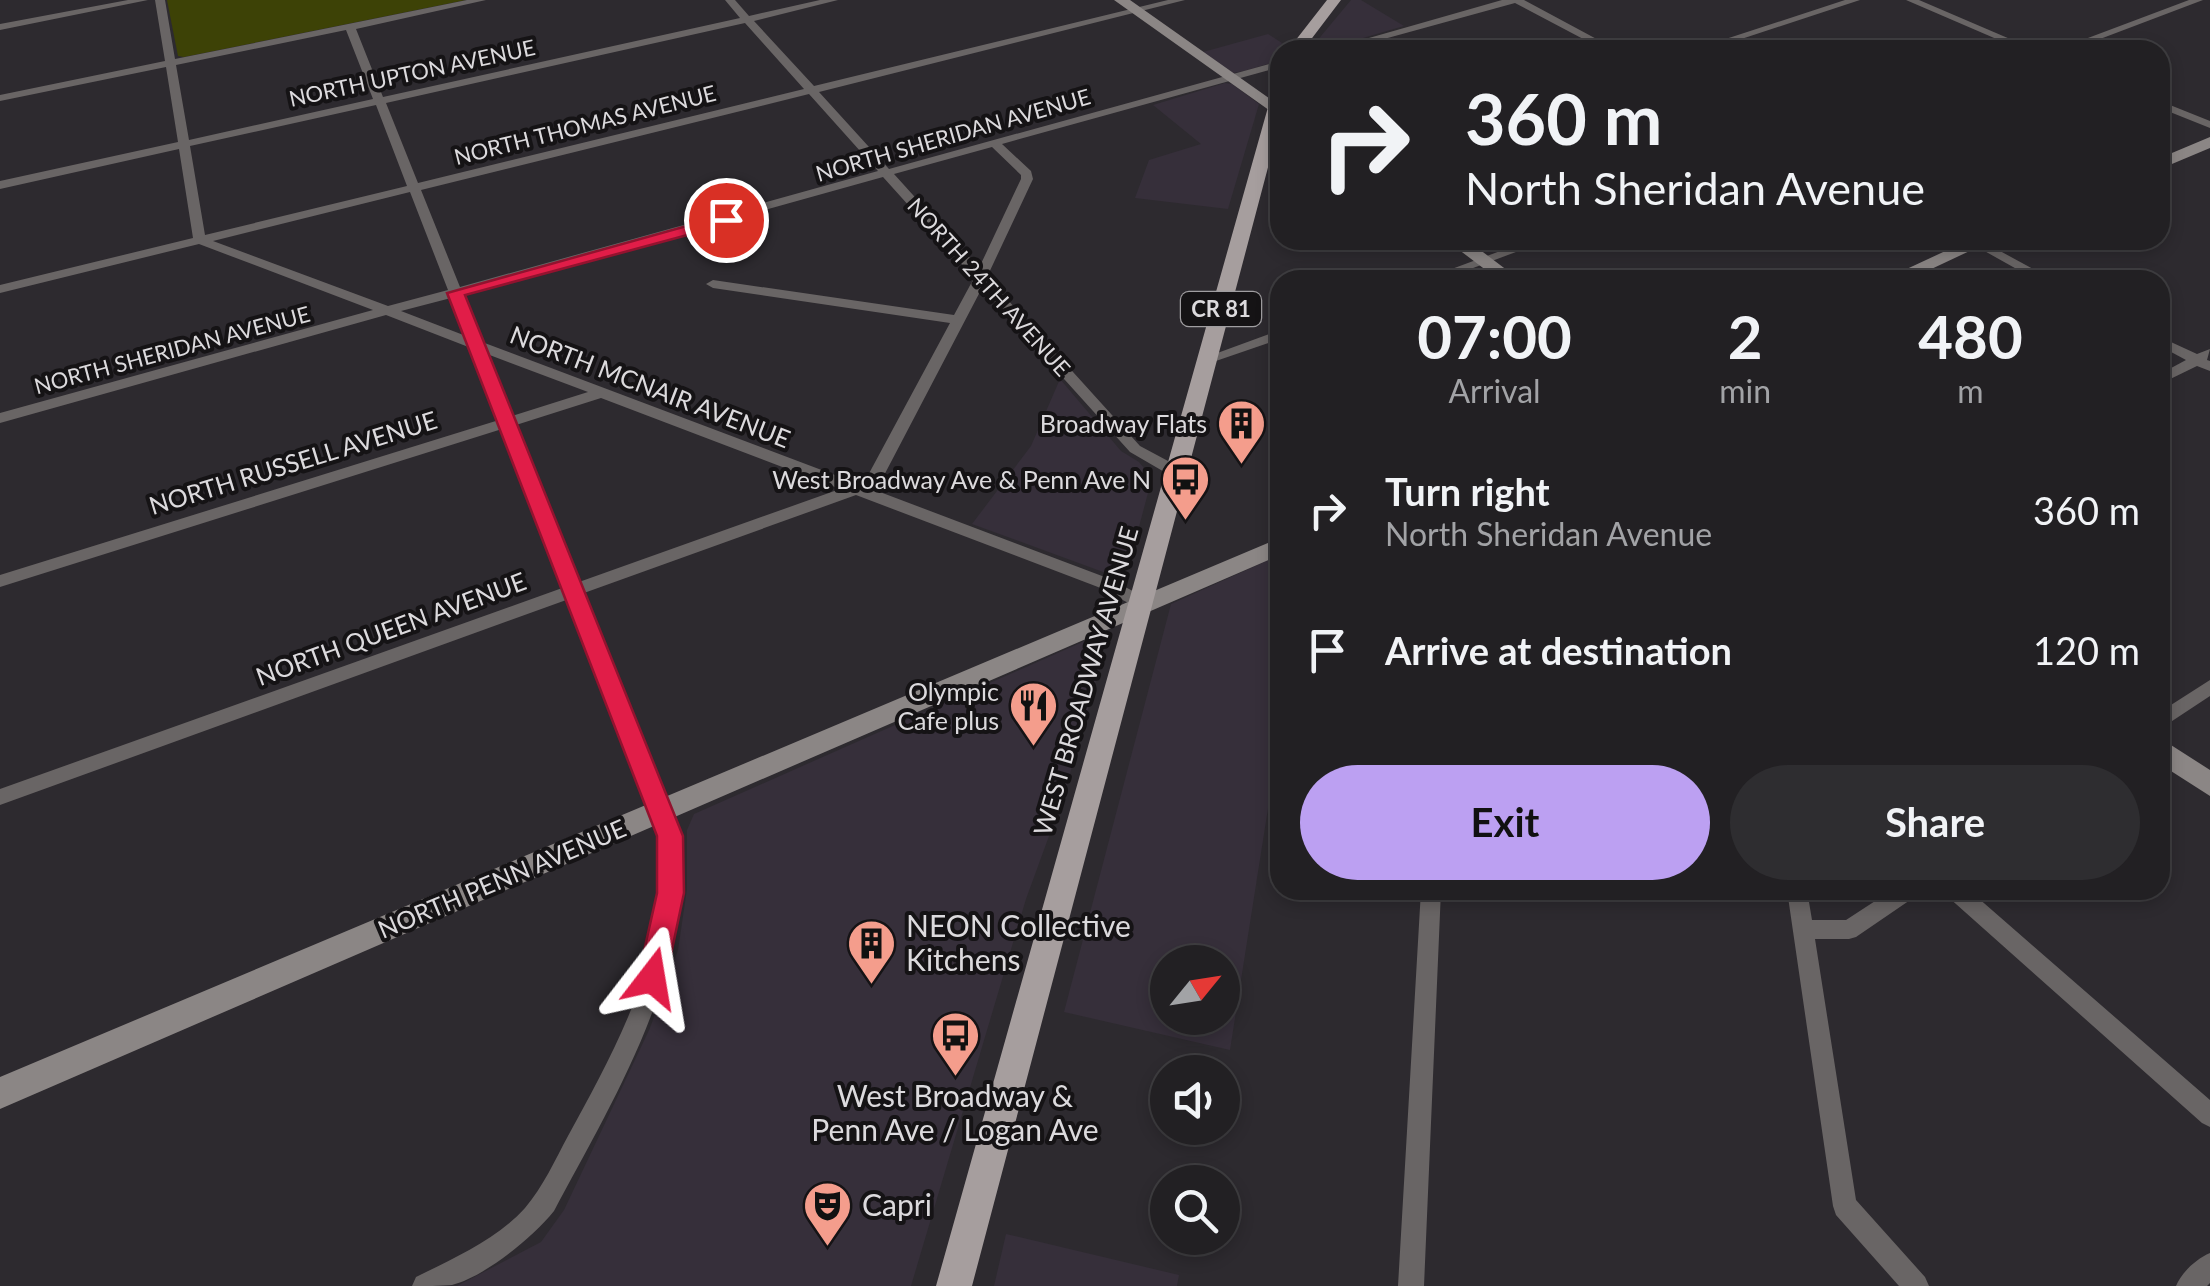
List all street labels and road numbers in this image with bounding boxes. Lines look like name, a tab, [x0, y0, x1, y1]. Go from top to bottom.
street label: NORTH UPTON AVENUE	[286, 33, 537, 112]
street label: NORTH THOMAS AVENUE	[451, 79, 719, 170]
street label: NORTH SHERIDAN AVENUE	[812, 82, 1093, 187]
street label: NORTH 24TH AVENUE	[902, 192, 1076, 381]
road number: CR 81	[1181, 292, 1261, 326]
street label: NORTH SHERIDAN AVENUE	[31, 300, 313, 399]
street label: NORTH MCNAIR AVENUE	[506, 319, 795, 453]
street label: NORTH RUSSELL AVENUE	[145, 404, 440, 520]
street label: WEST BROADWAY AVENUE	[1026, 523, 1144, 839]
street label: NORTH QUEEN AVENUE	[252, 565, 530, 691]
street label: NORTH PENN AVENUE	[373, 812, 630, 944]

